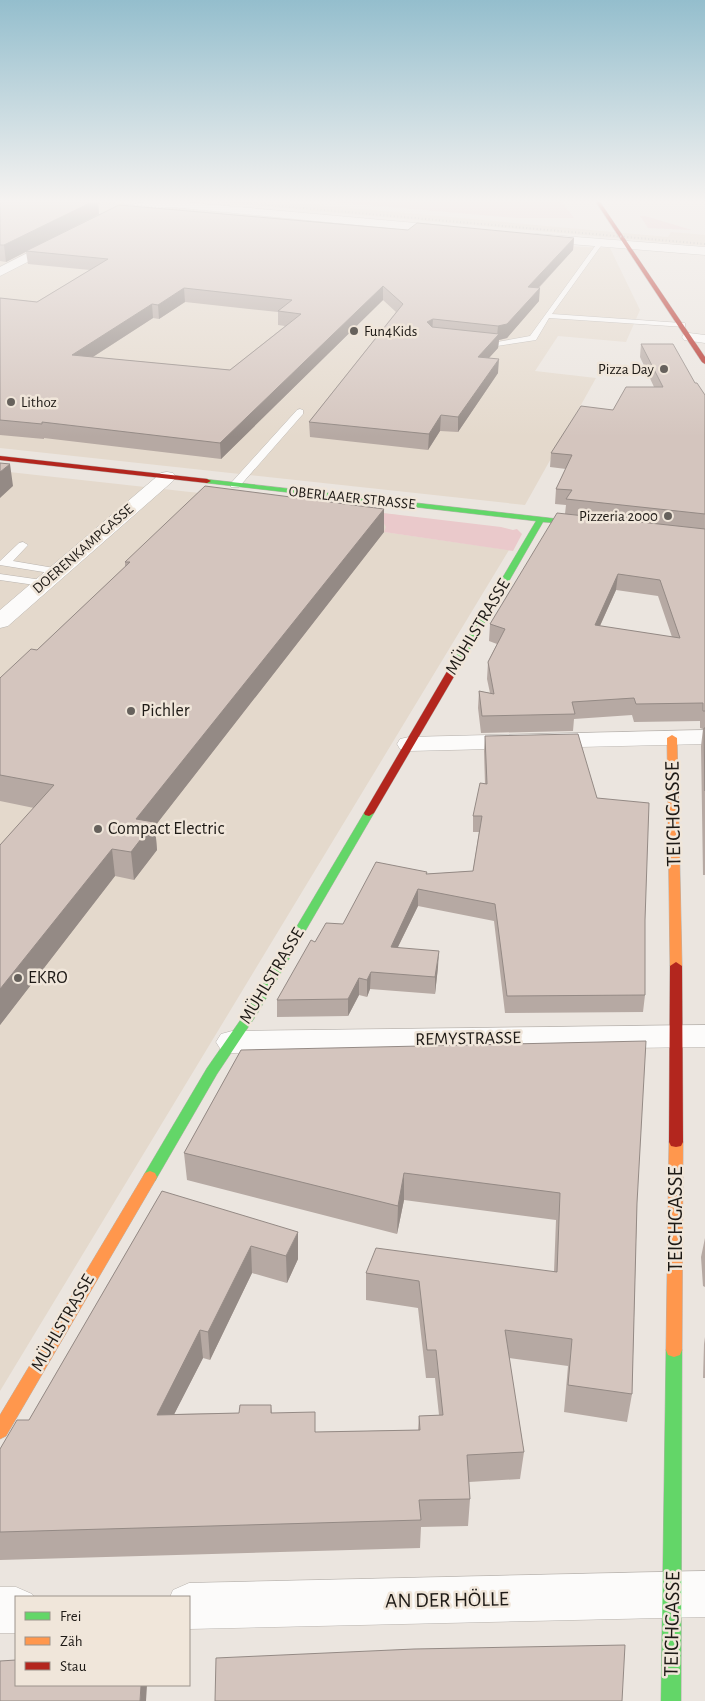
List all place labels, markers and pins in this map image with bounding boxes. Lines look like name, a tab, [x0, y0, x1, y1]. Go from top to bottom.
place label: Fun4Kids	[364, 324, 417, 339]
marker: Fun4Kids	[348, 325, 360, 337]
place label: Pizza Day	[598, 362, 655, 377]
marker: Pizza Day	[658, 363, 670, 375]
place label: Lithoz	[21, 395, 57, 410]
marker: Lithoz	[5, 396, 17, 408]
place label: Pizzeria 2000	[579, 509, 658, 524]
marker: Pizzeria 2000	[662, 510, 674, 522]
place label: Pichler	[141, 702, 190, 720]
marker: Pichler	[125, 705, 137, 717]
place label: Compact Electric	[108, 820, 224, 838]
marker: Compact Electric	[92, 823, 104, 835]
place label: EKRO	[28, 969, 68, 987]
marker: EKRO	[12, 972, 24, 984]

